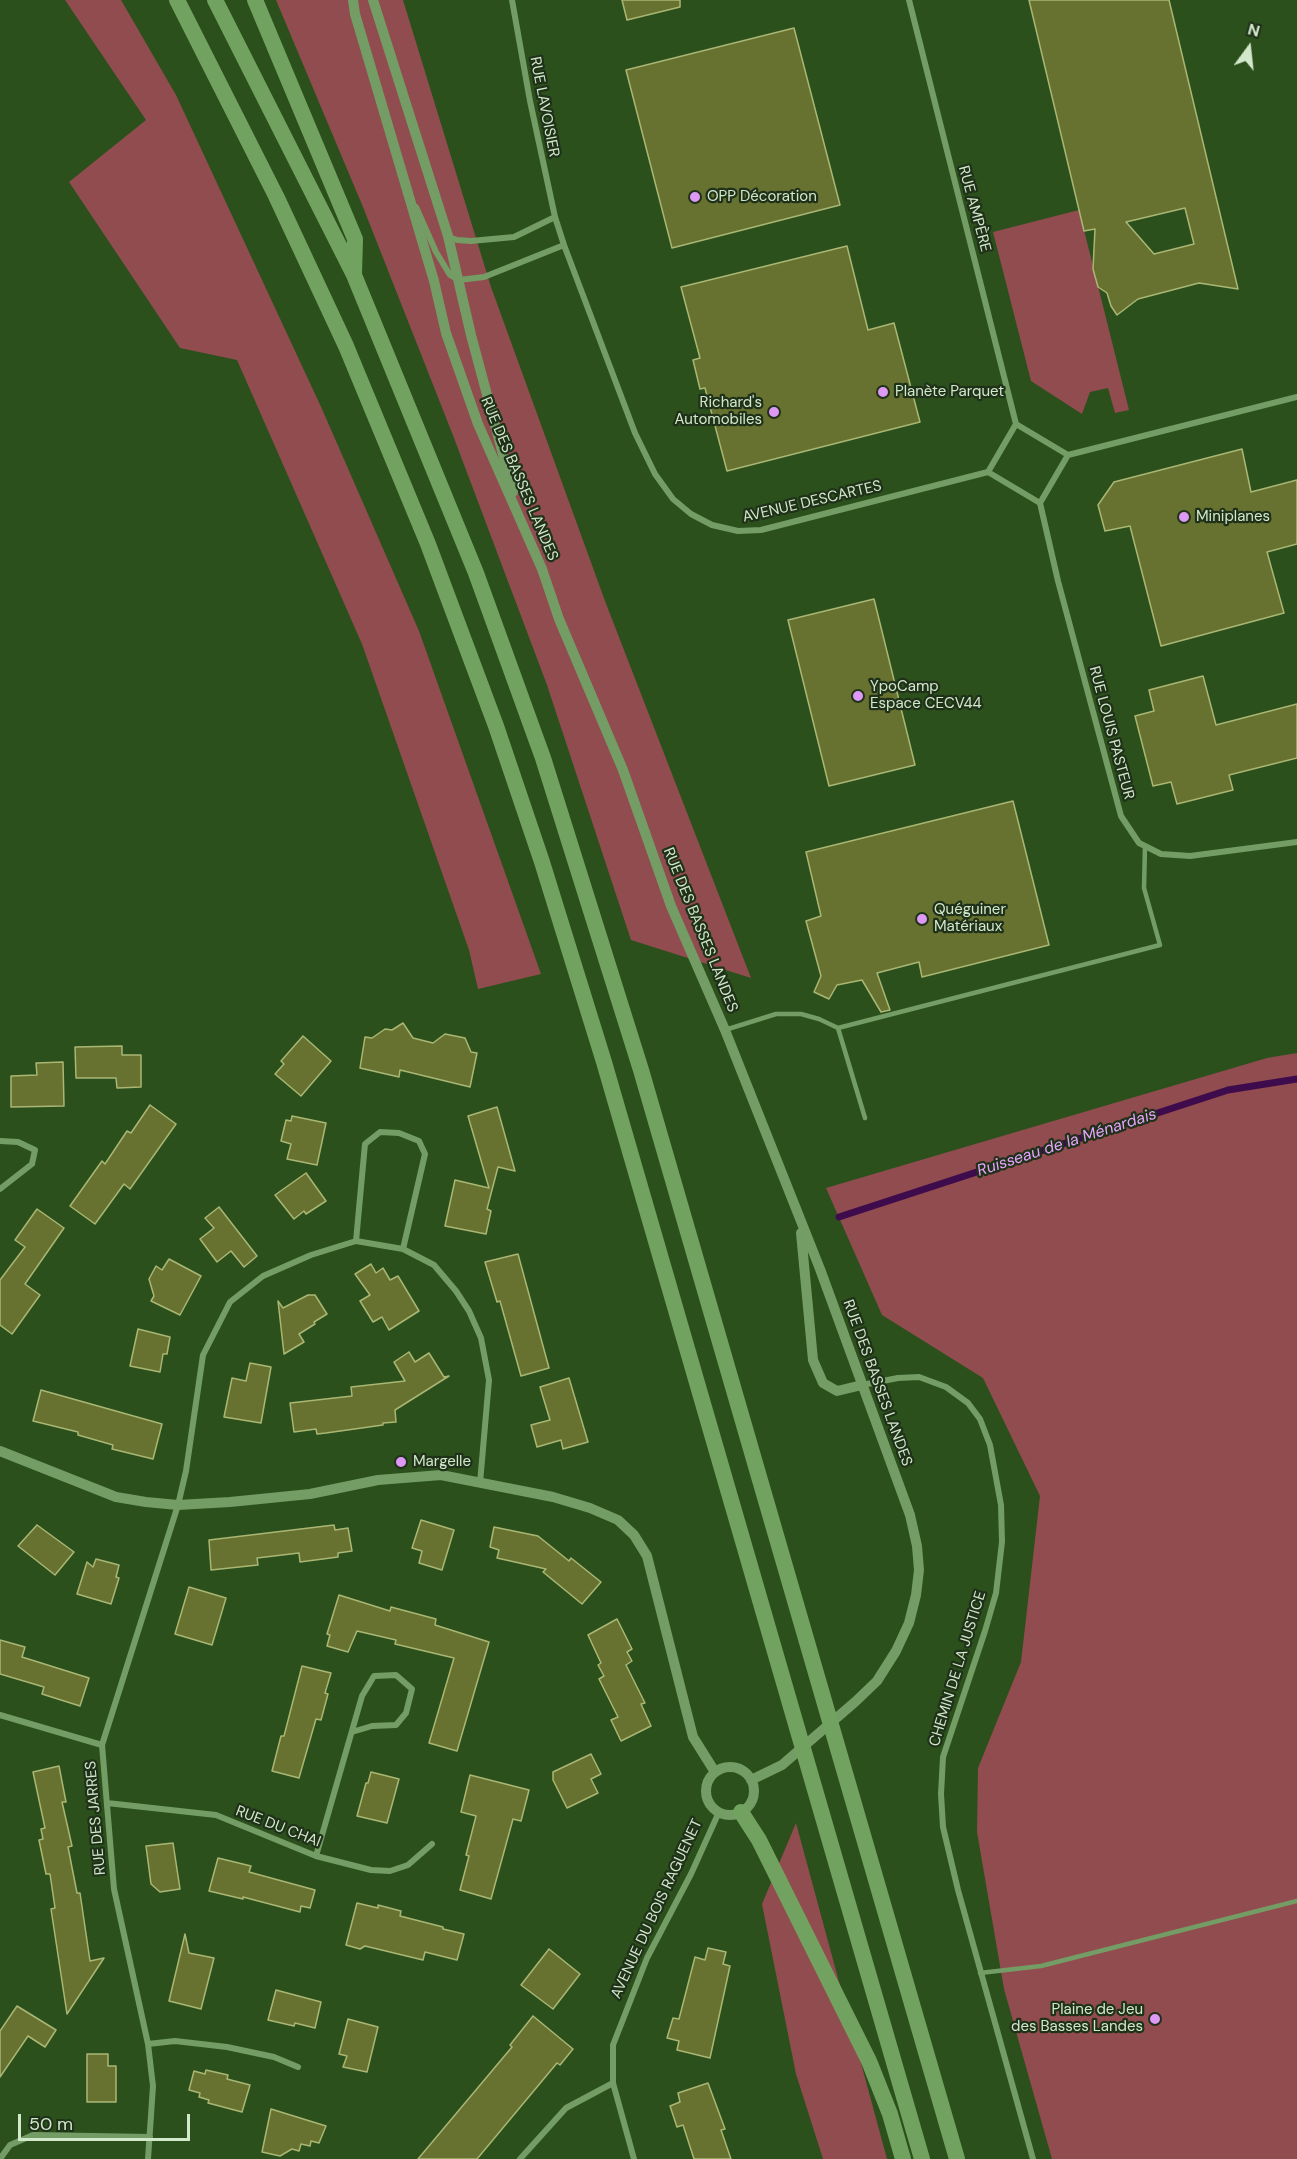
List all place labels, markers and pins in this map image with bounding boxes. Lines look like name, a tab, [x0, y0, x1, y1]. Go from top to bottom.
place label: OPP Décoration	[707, 188, 817, 206]
marker: OPP Décoration	[688, 190, 702, 204]
place label: Planète Parquet	[895, 383, 1004, 401]
marker: Planète Parquet	[876, 385, 890, 399]
place label: Richard's Automobiles	[674, 394, 762, 429]
marker: Richard's Automobiles	[767, 405, 781, 419]
place label: Miniplanes	[1196, 508, 1270, 526]
marker: Miniplanes	[1177, 510, 1191, 524]
place label: YpoCamp Espace CECV44	[870, 678, 982, 713]
marker: YpoCamp Espace CECV44	[851, 689, 865, 703]
place label: Quéguiner Matériaux	[934, 901, 1006, 936]
marker: Quéguiner Matériaux	[915, 912, 929, 926]
place label: Margelle	[413, 1453, 471, 1471]
marker: Margelle	[394, 1455, 408, 1469]
place label: Plaine de Jeu des Basses Landes	[1011, 2001, 1143, 2036]
marker: Plaine de Jeu des Basses Landes	[1148, 2012, 1162, 2026]

